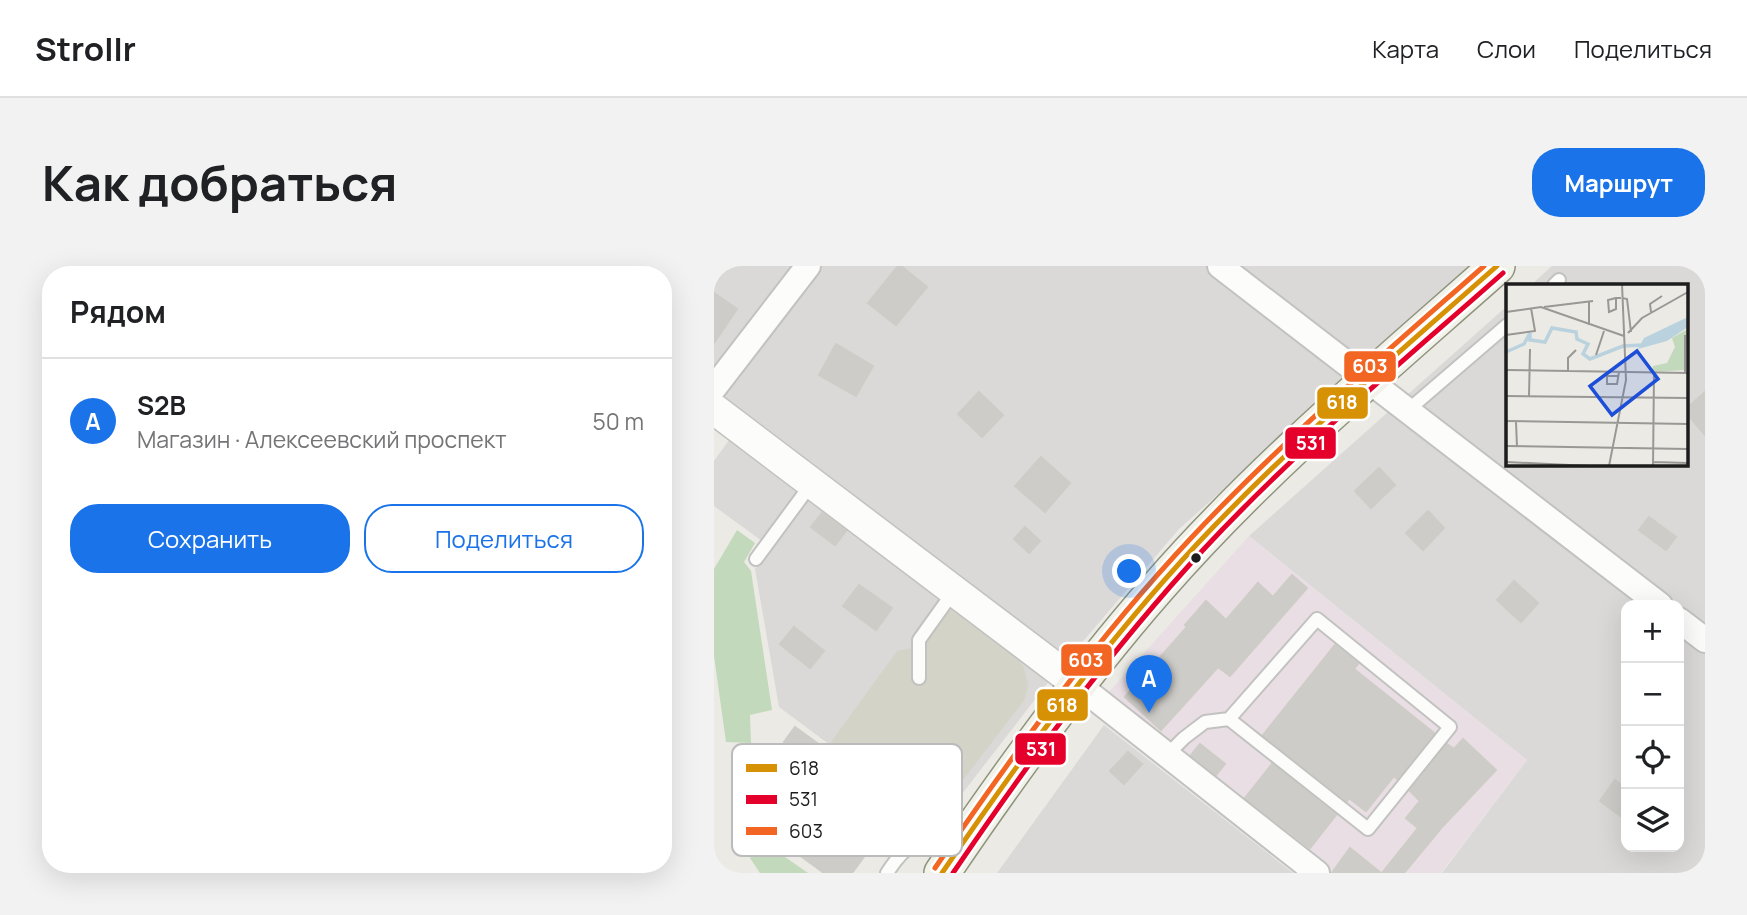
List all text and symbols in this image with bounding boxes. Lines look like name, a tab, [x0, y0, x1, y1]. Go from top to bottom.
text: Strollr	[35, 26, 136, 71]
text: Карта	[1372, 32, 1439, 65]
text: Слои	[1477, 32, 1536, 65]
text: Поделиться	[1574, 32, 1712, 65]
button: Маршрут	[1532, 148, 1705, 217]
text: Как добраться	[42, 149, 397, 216]
inset map	[1506, 284, 1688, 466]
text: Рядом	[70, 291, 166, 332]
line badge: 603	[1343, 350, 1397, 383]
text: 603	[1352, 353, 1388, 379]
line badge: 618	[1316, 386, 1369, 420]
text: S2B	[137, 387, 186, 423]
text: 618	[1326, 389, 1358, 415]
text: A	[85, 405, 101, 437]
text: 50 m	[593, 405, 644, 437]
text: Магазин · Алексеевский проспект	[137, 423, 507, 455]
line badge: 531	[1284, 426, 1337, 460]
text: 531	[1296, 430, 1326, 456]
button: Сохранить	[70, 504, 350, 573]
button: Поделиться	[364, 504, 644, 573]
unlabelled marker	[1189, 551, 1203, 565]
your location	[1112, 554, 1146, 588]
map controls	[1621, 600, 1684, 852]
button: +	[1621, 600, 1684, 663]
line badge: 603	[1060, 643, 1113, 677]
text: 603	[1068, 647, 1104, 673]
pin: A	[1126, 655, 1172, 713]
button: −	[1621, 663, 1684, 726]
line badge: 618	[1036, 688, 1089, 722]
text: 618	[1046, 692, 1078, 718]
button: locate	[1621, 726, 1684, 789]
line badge: 531	[1014, 732, 1067, 766]
text: 531	[1026, 736, 1056, 762]
legend	[732, 744, 962, 856]
text: 618	[789, 755, 819, 781]
text: 531	[789, 786, 818, 812]
button: layers	[1621, 789, 1684, 852]
text: 603	[789, 818, 823, 844]

